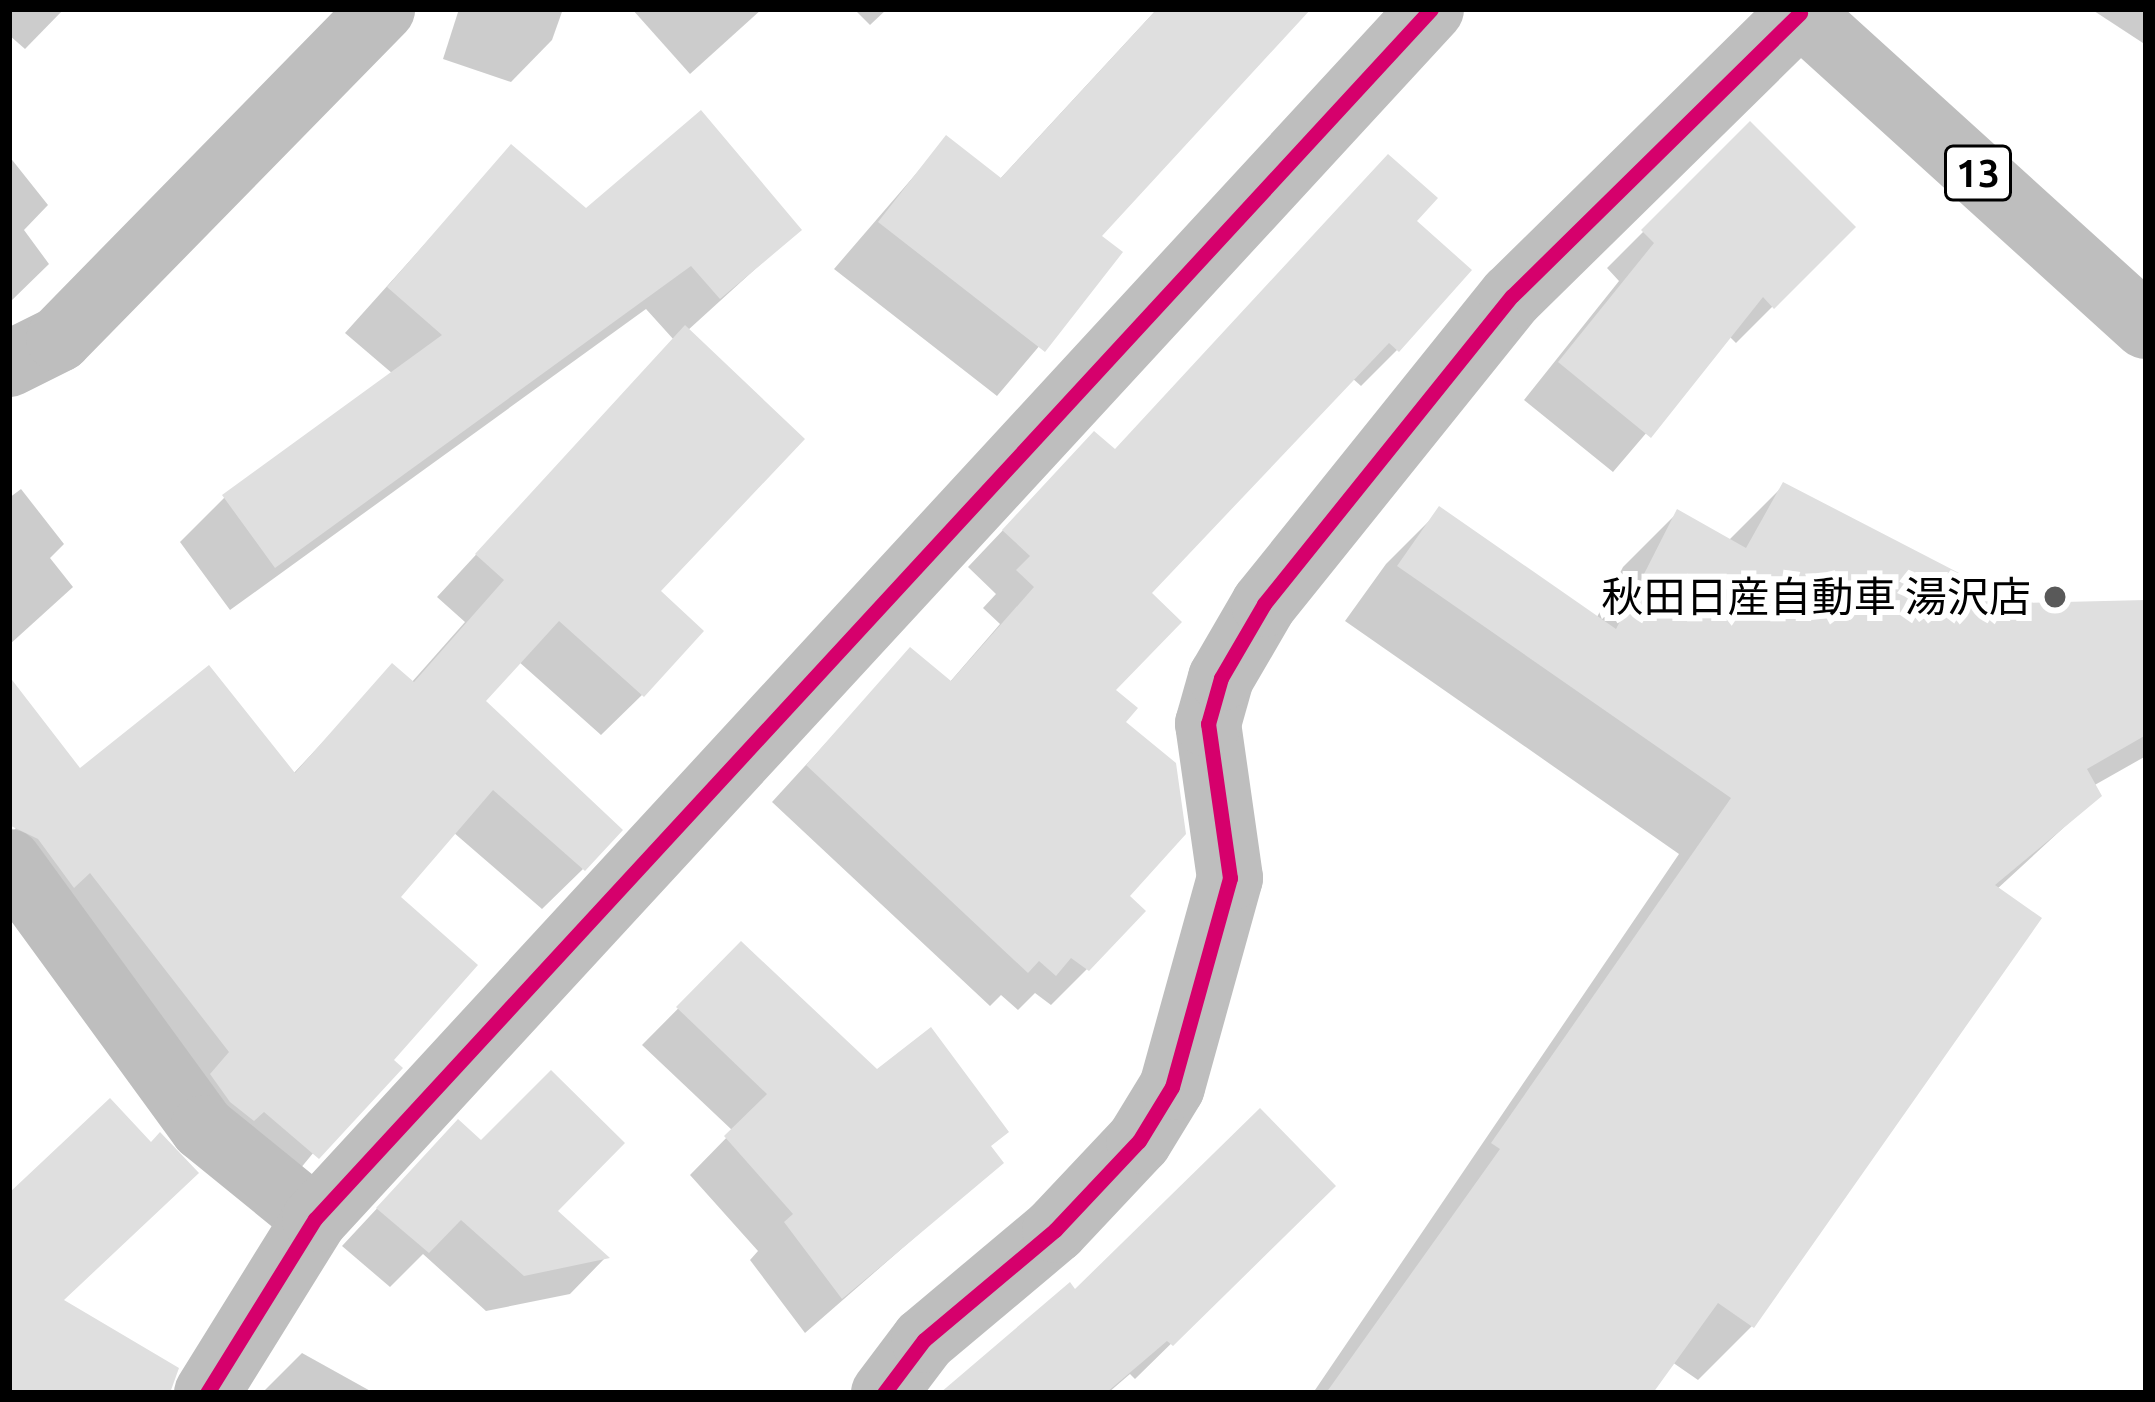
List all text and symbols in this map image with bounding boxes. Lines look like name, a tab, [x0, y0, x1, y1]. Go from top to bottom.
road number: 13	[1942, 140, 2014, 206]
place label: 秋田日産自動車 湯沢店	[1601, 572, 2031, 622]
marker: 秋田日産自動車 湯沢店	[2042, 584, 2068, 610]

